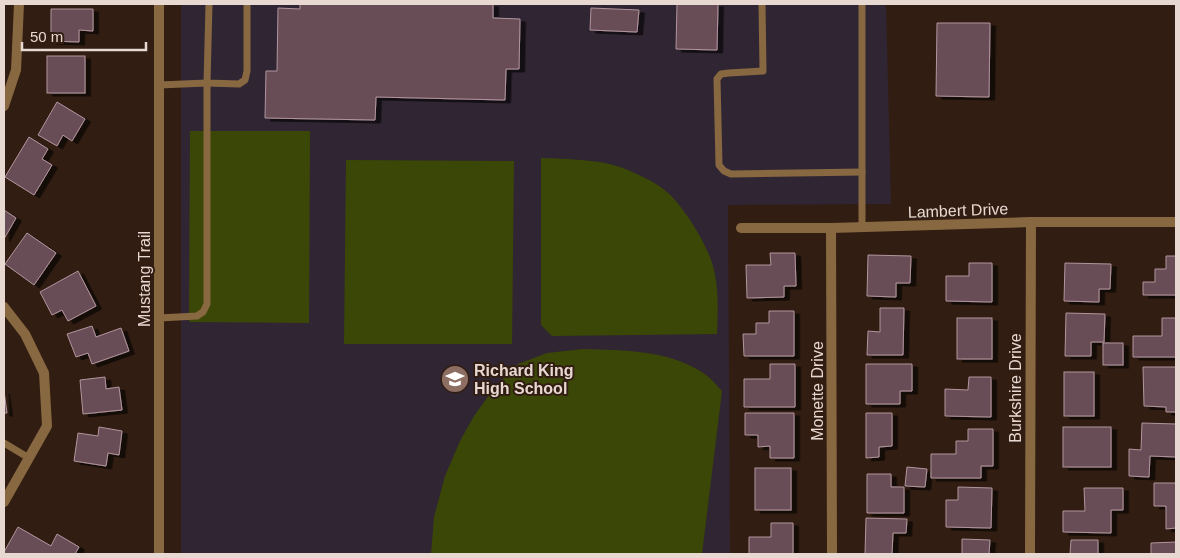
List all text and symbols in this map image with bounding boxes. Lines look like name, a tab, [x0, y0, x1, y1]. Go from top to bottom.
scale bar	[22, 20, 146, 52]
text: 50 m	[30, 28, 63, 45]
street label: Lambert Drive	[908, 200, 1009, 221]
street label: Mustang Trail	[136, 231, 153, 327]
street label: Burkshire Drive	[1007, 333, 1024, 443]
street label: Monette Drive	[809, 341, 826, 441]
place label: Richard King High School	[474, 362, 574, 397]
school or university icon: Richard King High School	[440, 364, 470, 394]

